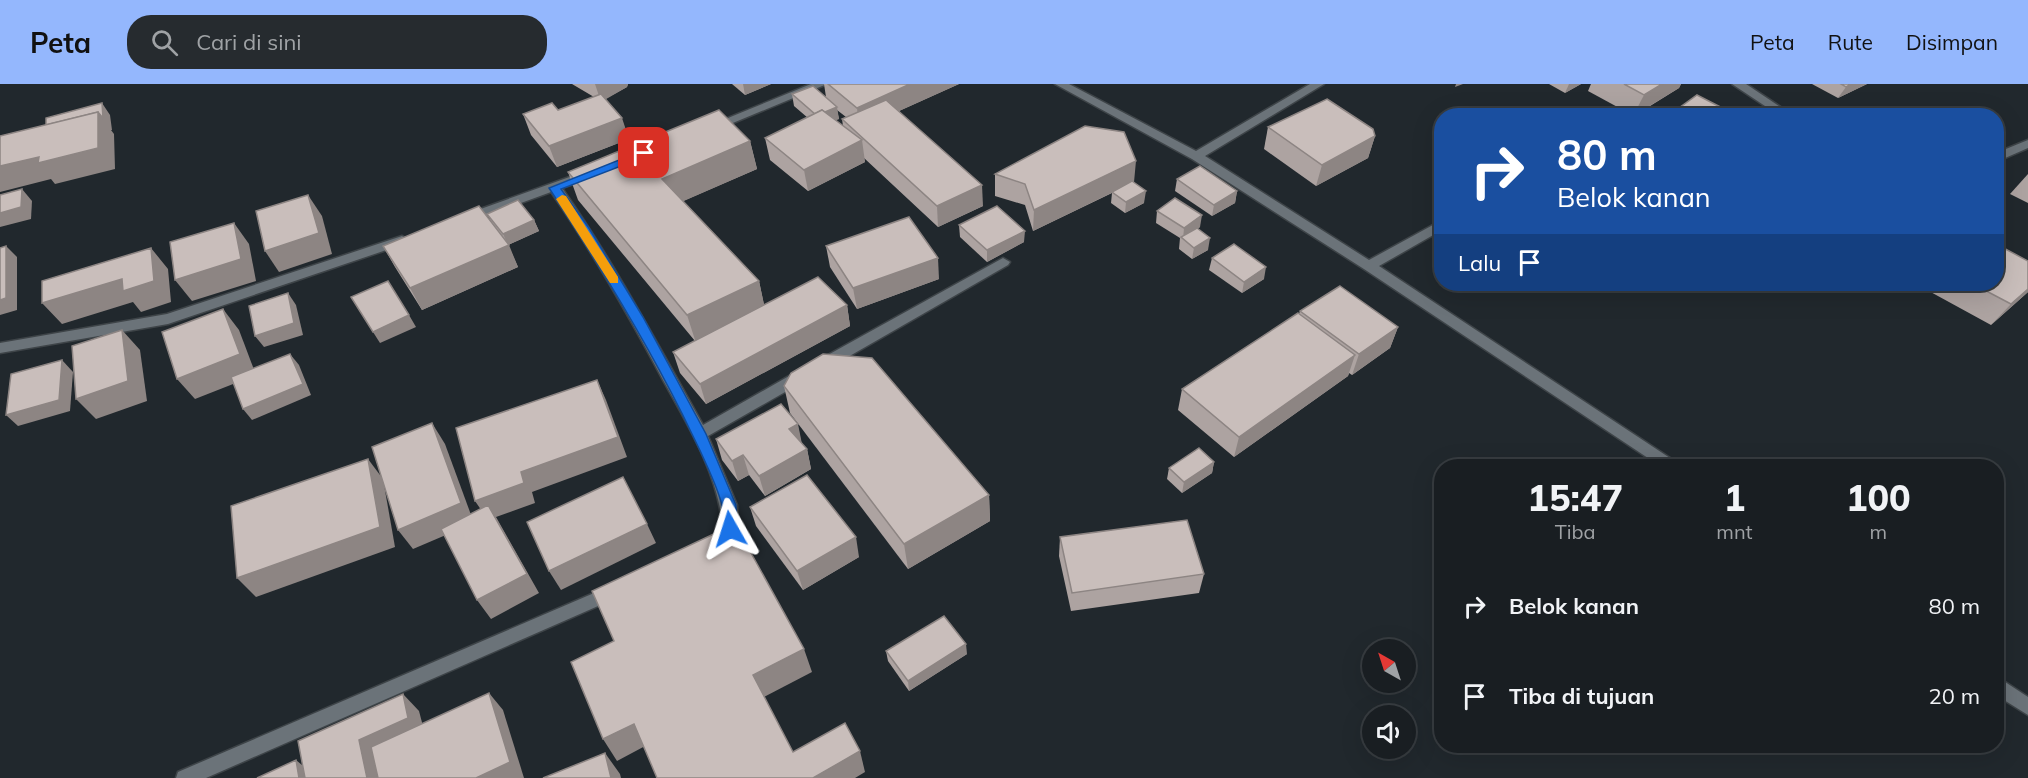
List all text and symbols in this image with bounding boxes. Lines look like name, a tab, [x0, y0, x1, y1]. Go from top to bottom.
search box	[127, 15, 547, 69]
text: Peta	[30, 25, 91, 60]
icon: search	[148, 26, 181, 59]
text: Cari di sini	[196, 28, 302, 56]
text: Peta	[1750, 29, 1795, 55]
text: Rute	[1828, 29, 1873, 55]
text: Disimpan	[1906, 29, 1998, 55]
pin	[618, 127, 669, 178]
text: 80 m	[1557, 128, 1657, 181]
icon: right	[1458, 132, 1536, 210]
icon: arrive	[627, 136, 660, 169]
text: Belok kanan	[1557, 180, 1711, 214]
icon: arrive	[1513, 246, 1546, 279]
text: Lalu	[1458, 249, 1501, 277]
text: 15:47	[1527, 475, 1623, 520]
text: 1	[1724, 475, 1745, 520]
text: 100	[1846, 475, 1911, 520]
position arrow	[698, 497, 762, 561]
text: Tiba	[1555, 519, 1596, 544]
text: mnt	[1716, 519, 1753, 544]
text: m	[1870, 519, 1887, 544]
icon: right	[1458, 590, 1491, 623]
text: Belok kanan	[1509, 592, 1639, 620]
text: 80 m	[1929, 592, 1980, 620]
north arrow	[1362, 639, 1416, 693]
map controls	[1362, 639, 1416, 759]
icon: arrive	[1458, 680, 1491, 713]
text: Tiba di tujuan	[1509, 682, 1654, 710]
text: 20 m	[1929, 682, 1980, 710]
button: sound	[1362, 705, 1416, 759]

